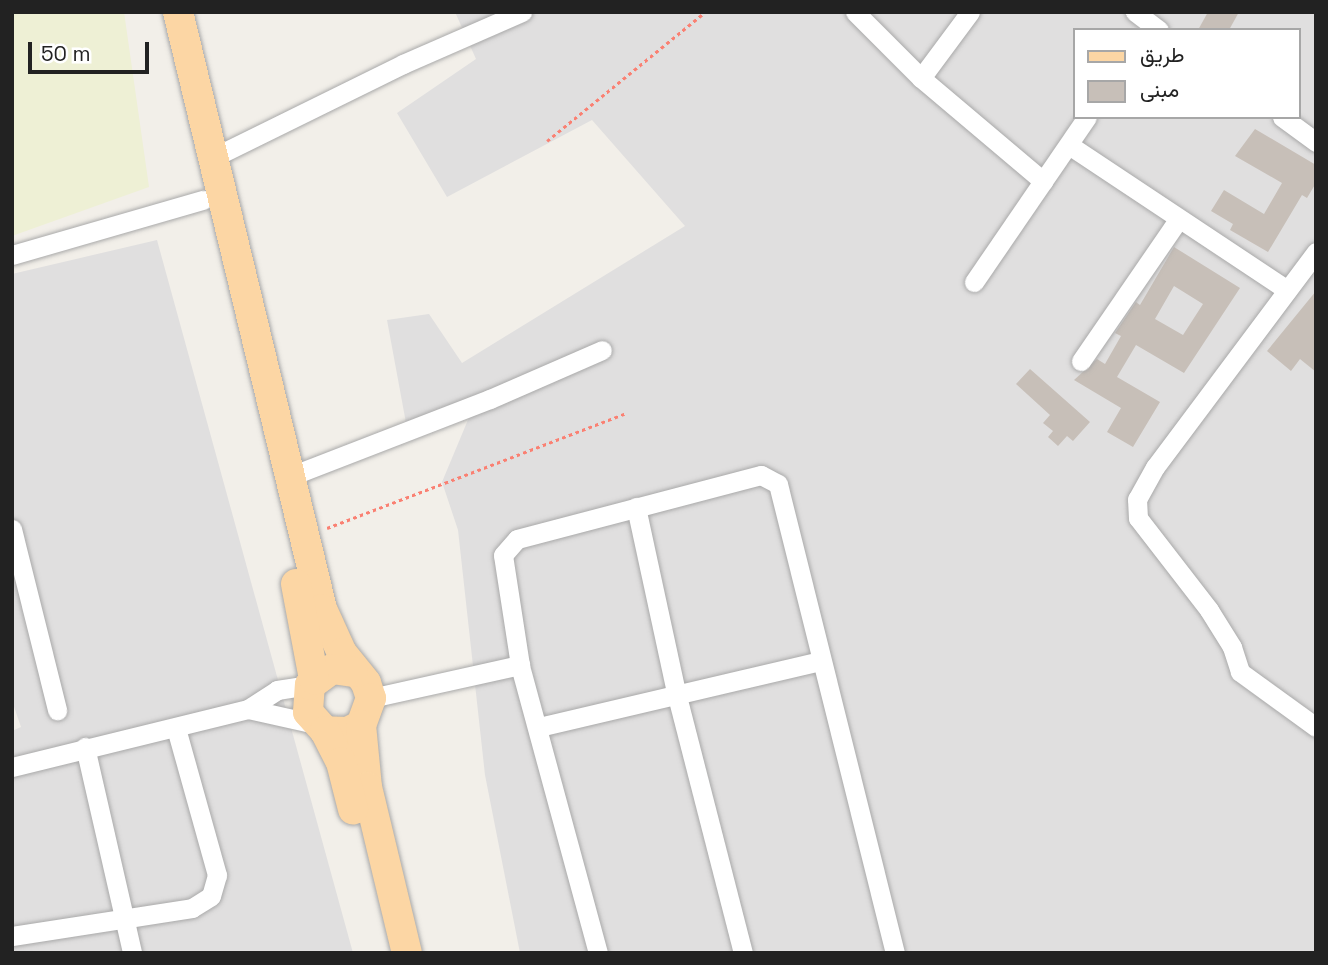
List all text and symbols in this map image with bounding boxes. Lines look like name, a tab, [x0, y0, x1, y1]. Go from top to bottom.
scale bar	[32, 28, 152, 72]
legend	[1072, 28, 1300, 119]
text: 50 m	[41, 40, 91, 67]
text: طريق	[1140, 41, 1185, 68]
text: مبنى	[1140, 76, 1179, 103]

